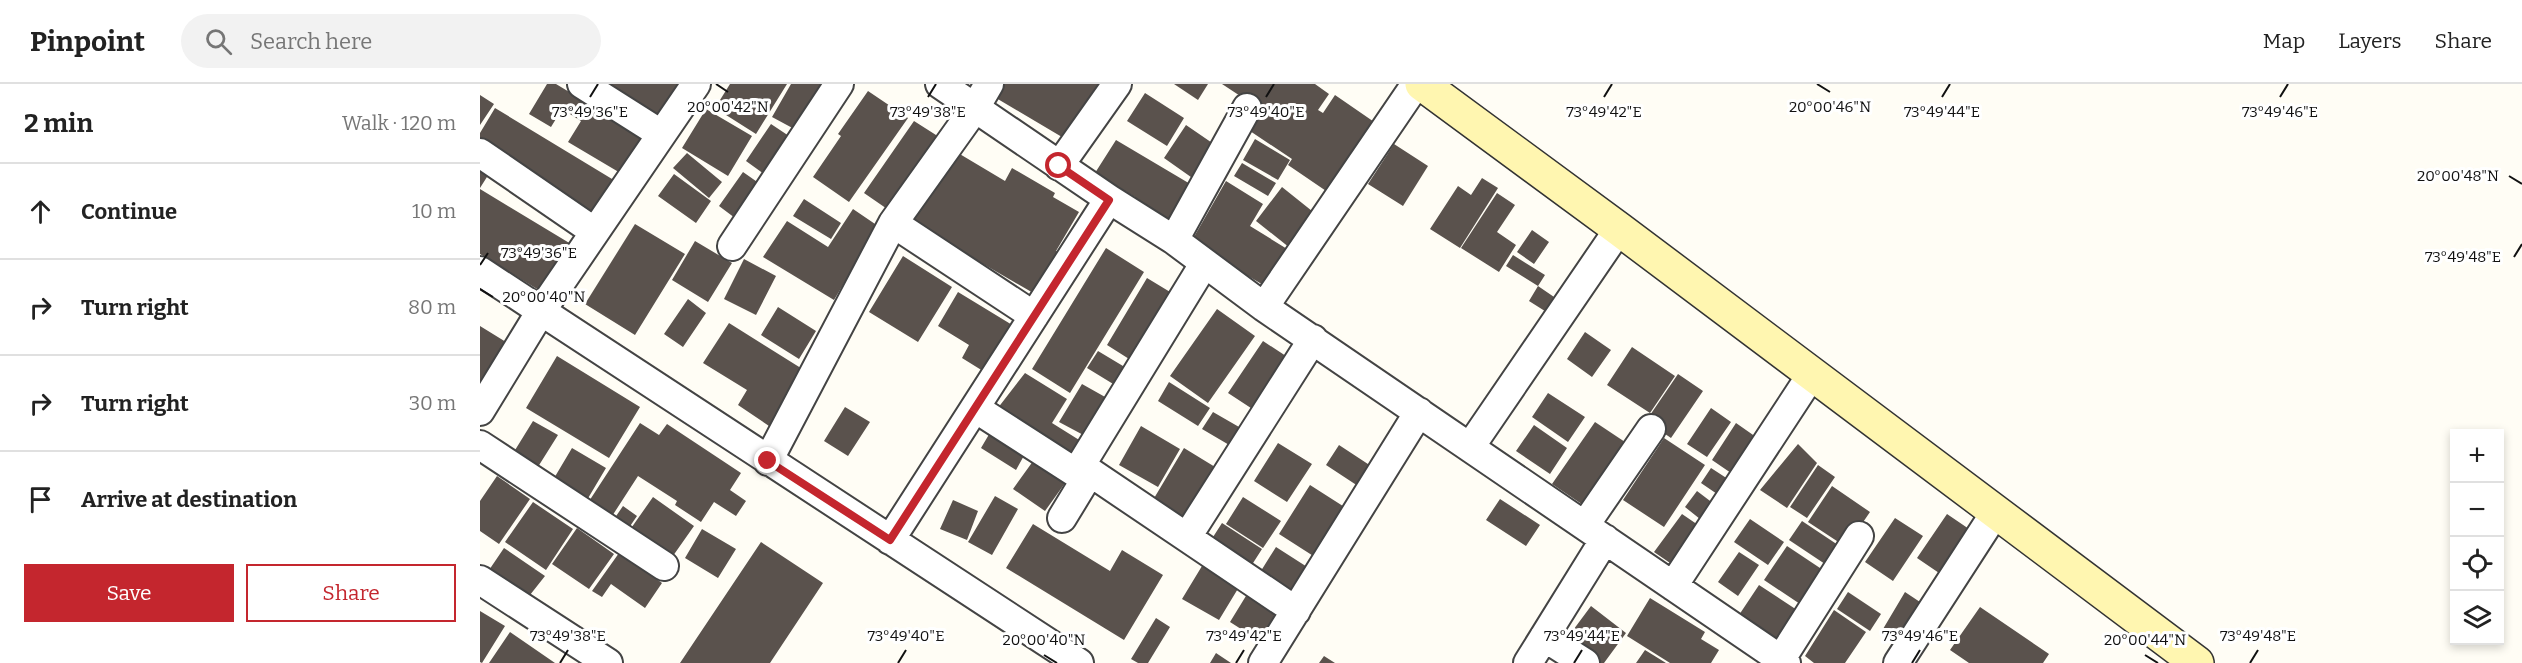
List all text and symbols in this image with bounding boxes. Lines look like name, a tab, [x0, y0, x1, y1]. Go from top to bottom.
search box	[181, 14, 601, 68]
text: Pinpoint	[30, 25, 145, 58]
icon: search	[202, 25, 235, 58]
text: Search here	[250, 28, 372, 55]
text: Map	[2263, 28, 2305, 54]
text: Layers	[2338, 28, 2402, 54]
text: Share	[2435, 28, 2492, 54]
text: 20°00'42"N	[687, 98, 769, 116]
text: 20°00'46"N	[1789, 98, 1871, 116]
text: 73°49'36"E	[552, 103, 628, 121]
text: 73°49'38"E	[890, 103, 966, 121]
text: 73°49'40"E	[1228, 103, 1304, 121]
text: 73°49'42"E	[1566, 103, 1642, 121]
text: 73°49'44"E	[1904, 103, 1980, 121]
text: 73°49'46"E	[2242, 103, 2318, 121]
text: 2 min	[24, 108, 93, 139]
text: Walk · 120 m	[342, 111, 456, 135]
route start	[1045, 152, 1071, 178]
text: 20°00'48"N	[2417, 167, 2499, 185]
icon: ahead	[24, 195, 57, 228]
text: Continue	[81, 198, 177, 225]
text: 10 m	[412, 199, 456, 223]
text: 73°49'36"E	[501, 244, 577, 262]
text: 73°49'48"E	[2425, 248, 2501, 266]
text: 20°00'40"N	[503, 288, 586, 306]
icon: right	[24, 291, 57, 324]
text: Turn right	[81, 294, 189, 321]
text: 80 m	[408, 295, 456, 319]
icon: right	[24, 387, 57, 420]
text: Turn right	[81, 390, 189, 417]
text: 30 m	[409, 391, 456, 415]
map controls	[2450, 429, 2504, 645]
button: +	[2450, 429, 2504, 483]
route end	[754, 447, 780, 473]
icon: arrive	[24, 483, 57, 516]
button: −	[2450, 483, 2504, 537]
text: Arrive at destination	[81, 486, 297, 513]
button: locate	[2450, 537, 2504, 591]
button: Save	[24, 564, 234, 622]
button: Share	[246, 564, 456, 622]
button: layers	[2450, 591, 2504, 645]
text: 73°49'38"E	[530, 627, 606, 645]
text: 73°49'40"E	[868, 627, 944, 645]
text: 73°49'42"E	[1206, 627, 1282, 645]
text: 73°49'44"E	[1544, 627, 1620, 645]
text: 73°49'46"E	[1882, 627, 1958, 645]
text: 73°49'48"E	[2220, 627, 2296, 645]
text: 20°00'40"N	[1003, 631, 1086, 649]
text: 20°00'44"N	[2104, 631, 2186, 649]

